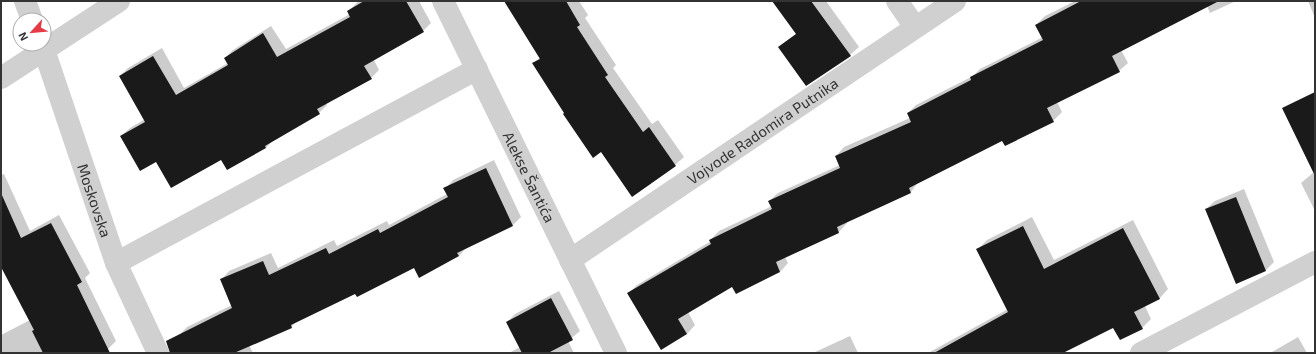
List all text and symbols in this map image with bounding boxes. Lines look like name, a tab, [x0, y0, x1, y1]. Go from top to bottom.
north arrow	[12, 12, 52, 52]
text: N	[15, 30, 30, 43]
street label: Vojvode Radomira Putnika	[684, 73, 841, 188]
street label: Alekse Šantića	[500, 129, 559, 225]
street label: Moskovska	[74, 161, 116, 240]

